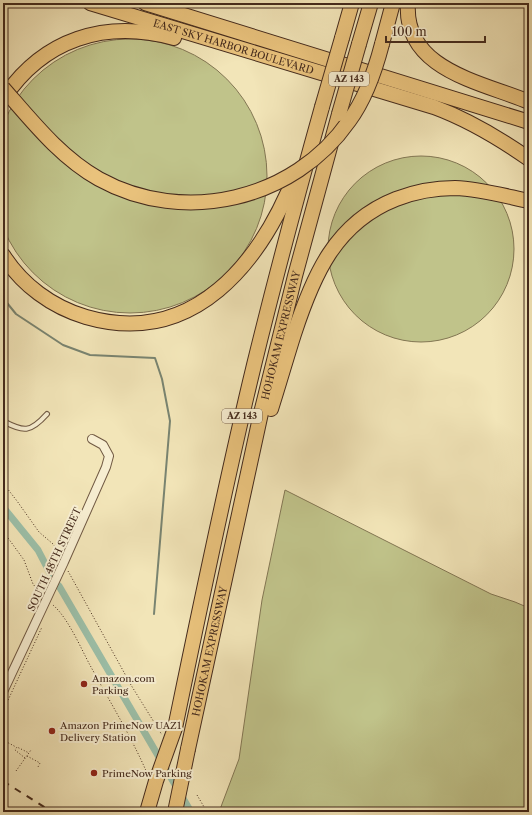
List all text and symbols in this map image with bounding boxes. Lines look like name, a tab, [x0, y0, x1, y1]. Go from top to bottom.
street label: EAST SKY HARBOR BOULEVARD	[152, 16, 315, 77]
scale bar	[386, 18, 485, 44]
text: 100 m	[392, 24, 427, 39]
road number: AZ 143	[329, 72, 369, 86]
street label: HOHOKAM EXPRESSWAY	[258, 268, 303, 401]
road number: AZ 143	[222, 409, 262, 423]
street label: SOUTH 48TH STREET	[25, 505, 84, 613]
street label: HOHOKAM EXPRESSWAY	[189, 584, 230, 718]
place label: Amazon.com Parking	[91, 672, 156, 697]
marker: Amazon.com Parking	[79, 679, 89, 689]
place label: Amazon PrimeNow UAZ1 Delivery Station	[59, 719, 182, 744]
marker: Amazon PrimeNow UAZ1 Delivery Station	[47, 726, 57, 736]
place label: PrimeNow Parking	[102, 767, 192, 780]
marker: PrimeNow Parking	[89, 768, 99, 778]

